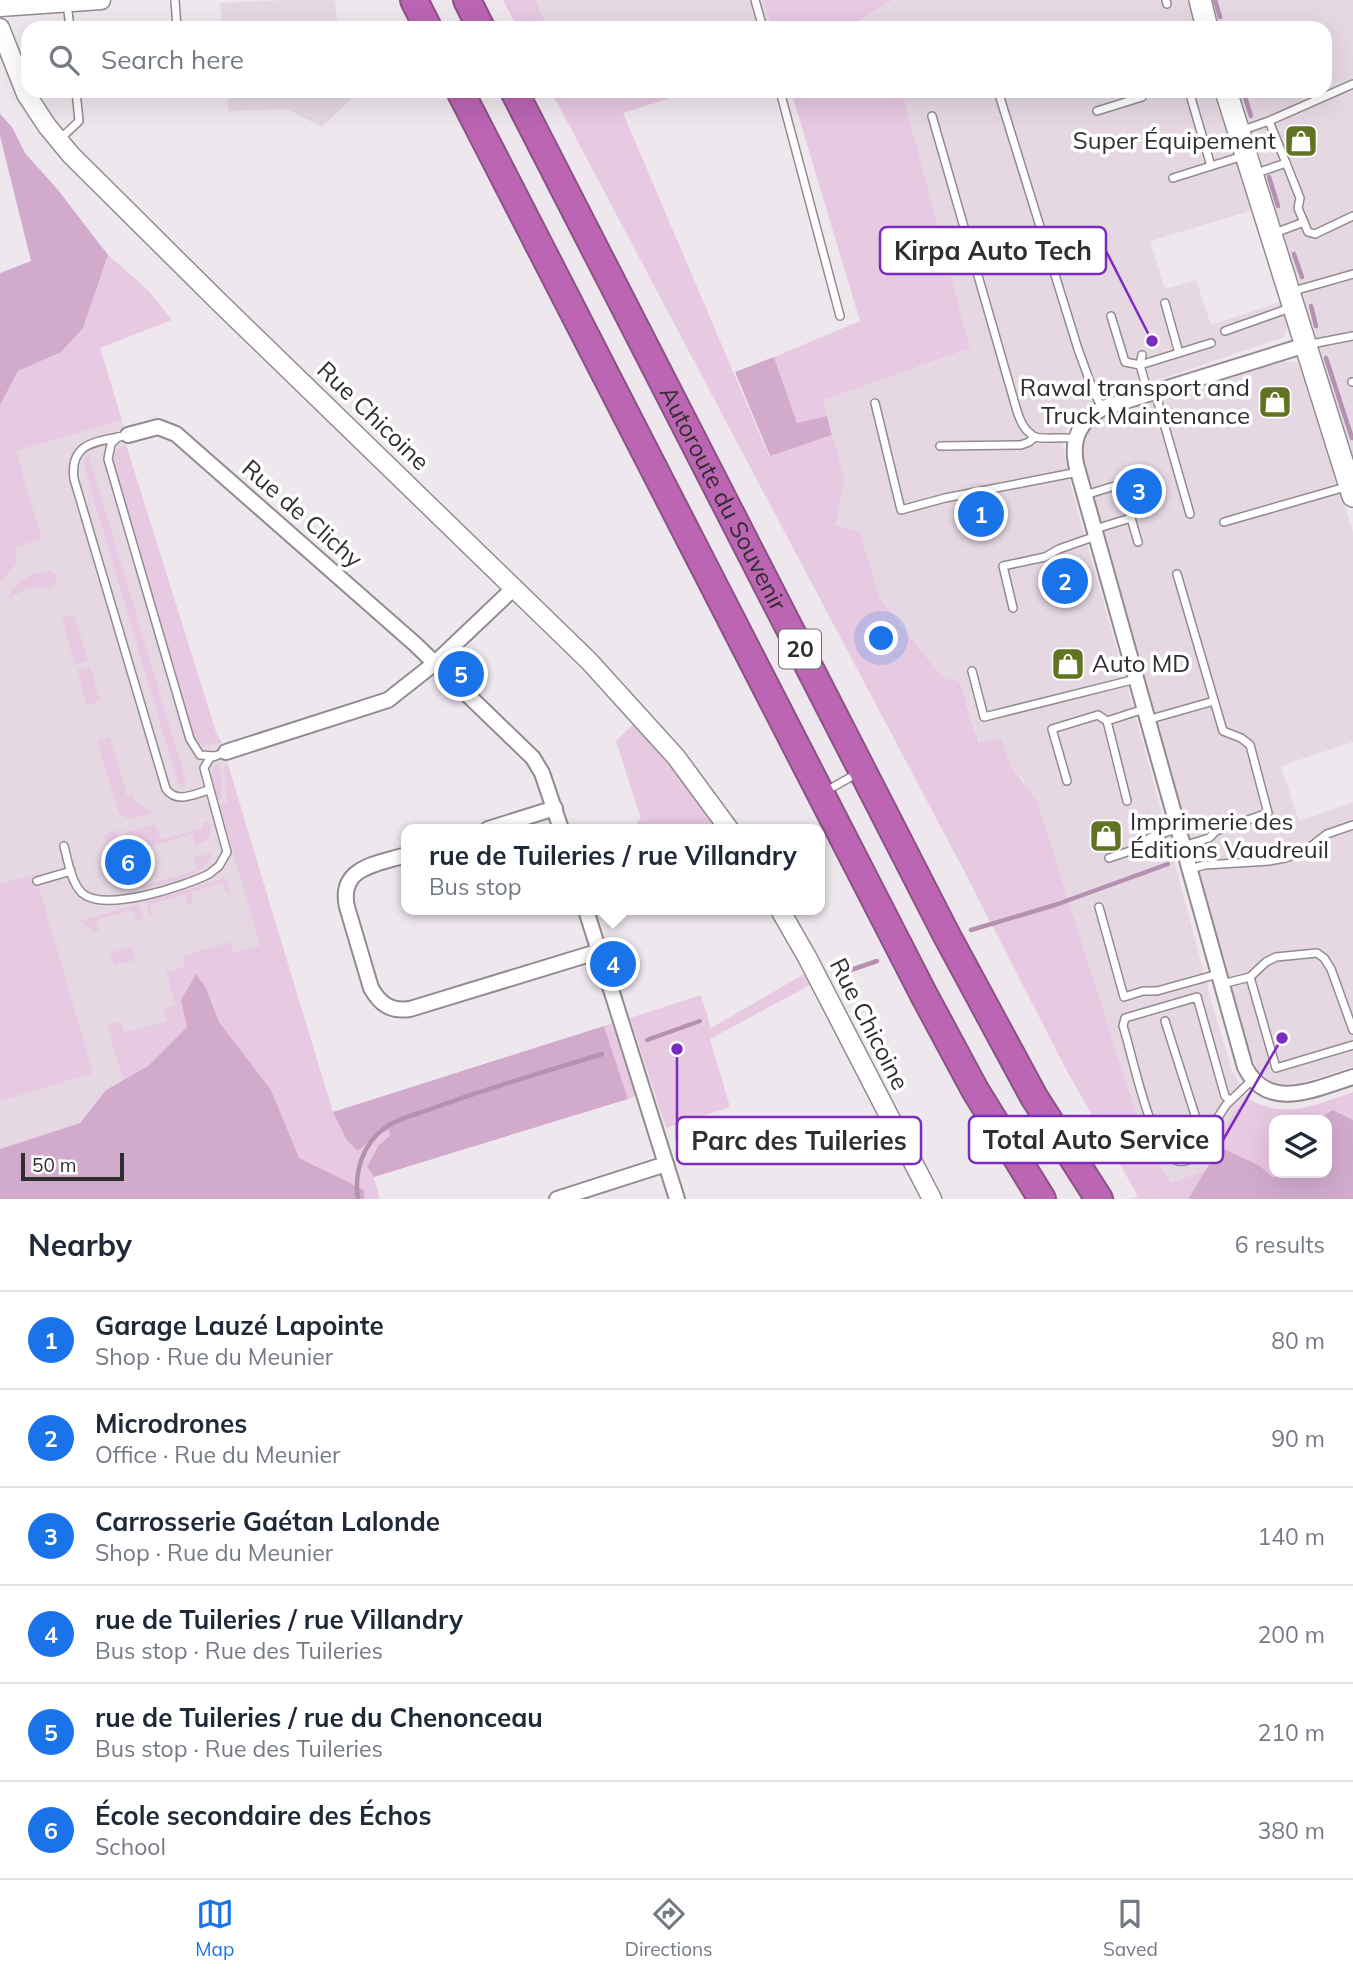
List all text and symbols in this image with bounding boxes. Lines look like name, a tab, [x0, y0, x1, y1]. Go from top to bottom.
search box	[21, 21, 1332, 98]
icon: search	[45, 41, 83, 79]
text: Search here	[101, 43, 244, 76]
shop icon: Super Équipement	[1282, 122, 1320, 160]
place label: Super Équipement	[1073, 125, 1276, 155]
callout: Kirpa Auto Tech	[880, 227, 1106, 274]
text: Kirpa Auto Tech	[894, 234, 1092, 267]
street label: Rue Chicoine	[311, 354, 436, 476]
place label: Rawal transport and Truck Maintenance	[1020, 372, 1250, 430]
street label: Autoroute du Souvenir	[654, 381, 794, 616]
shop icon: Rawal transport and Truck Maintenance	[1256, 383, 1294, 421]
street label: Rue de Clichy	[236, 453, 369, 574]
pin: 3	[1116, 465, 1162, 517]
pin: 1	[958, 488, 1004, 540]
pin: 2	[1042, 555, 1088, 607]
your location	[864, 621, 898, 655]
road number: 20	[779, 629, 821, 668]
shop icon: Auto MD	[1049, 645, 1087, 683]
pin: 5	[438, 648, 484, 700]
place label: Auto MD	[1092, 648, 1190, 678]
place label: Imprimerie des Éditions Vaudreuil	[1130, 806, 1329, 864]
shop icon: Imprimerie des Éditions Vaudreuil	[1087, 817, 1125, 855]
popup	[401, 824, 825, 915]
pin: 6	[105, 836, 151, 888]
text: rue de Tuileries / rue Villandry	[429, 839, 797, 872]
text: Bus stop	[429, 872, 521, 901]
pin: 4	[590, 938, 636, 990]
street label: Rue Chicoine	[824, 953, 916, 1095]
map controls	[1269, 1115, 1332, 1178]
button: layers	[1269, 1115, 1332, 1178]
callout: Total Auto Service	[969, 1116, 1223, 1163]
callout: Parc des Tuileries	[677, 1117, 921, 1164]
text: Total Auto Service	[983, 1123, 1209, 1156]
text: Parc des Tuileries	[691, 1124, 907, 1157]
scale bar	[21, 1150, 124, 1182]
text: 50 m	[32, 1153, 76, 1177]
text: Nearby	[28, 1226, 132, 1264]
text: 6 results	[1235, 1230, 1325, 1259]
text: Garage Lauzé Lapointe	[95, 1309, 384, 1342]
text: 1	[44, 1326, 58, 1355]
text: 80 m	[1271, 1326, 1325, 1355]
text: Shop · Rue du Meunier	[95, 1342, 333, 1371]
text: Microdrones	[95, 1407, 247, 1440]
text: 2	[44, 1424, 58, 1453]
text: 90 m	[1271, 1424, 1325, 1453]
text: Office · Rue du Meunier	[95, 1440, 340, 1469]
text: Carrosserie Gaétan Lalonde	[95, 1505, 440, 1538]
text: 3	[44, 1522, 58, 1551]
text: 140 m	[1257, 1522, 1325, 1551]
text: Shop · Rue du Meunier	[95, 1538, 333, 1567]
text: rue de Tuileries / rue Villandry	[95, 1603, 463, 1636]
text: 4	[44, 1620, 58, 1649]
text: 200 m	[1257, 1620, 1325, 1649]
text: Bus stop · Rue des Tuileries	[95, 1636, 383, 1665]
text: rue de Tuileries / rue du Chenonceau	[95, 1701, 543, 1734]
text: 5	[44, 1718, 58, 1747]
text: 210 m	[1257, 1718, 1325, 1747]
text: Bus stop · Rue des Tuileries	[95, 1734, 383, 1763]
text: École secondaire des Échos	[95, 1799, 432, 1832]
text: 6	[44, 1816, 58, 1845]
text: 380 m	[1257, 1816, 1325, 1845]
text: School	[95, 1832, 166, 1861]
tab: Map	[195, 1895, 234, 1961]
tab: Directions	[625, 1895, 713, 1961]
tab: Saved	[1103, 1895, 1158, 1961]

